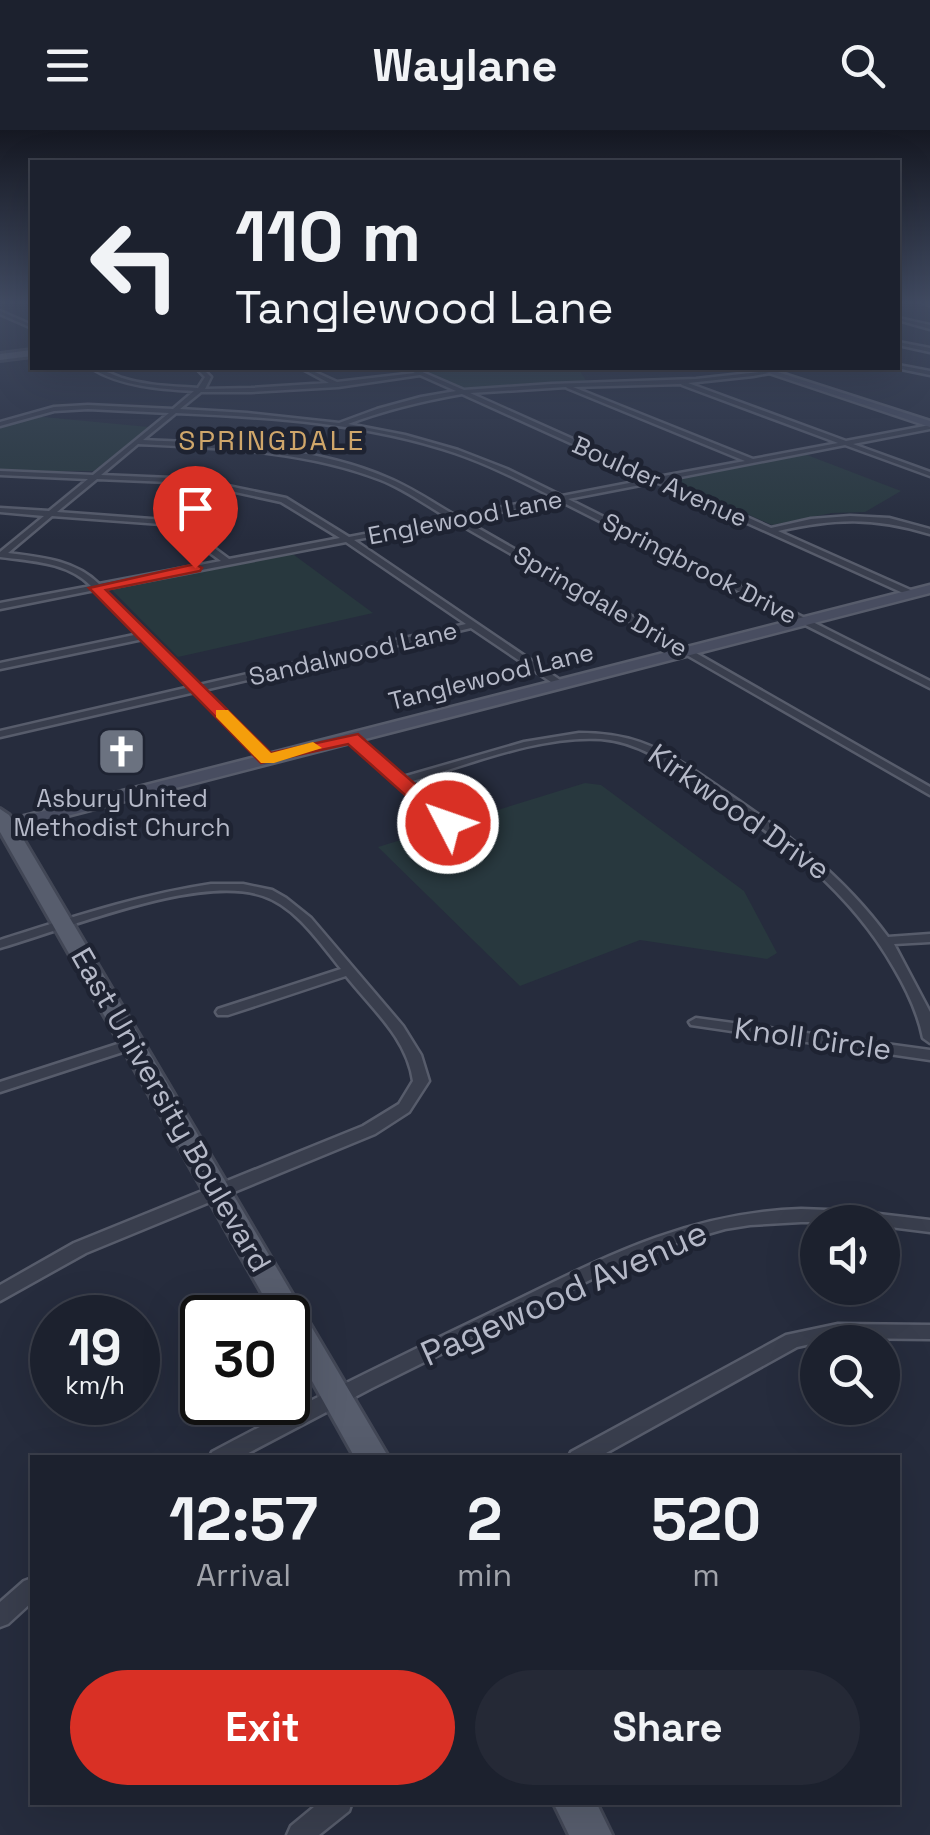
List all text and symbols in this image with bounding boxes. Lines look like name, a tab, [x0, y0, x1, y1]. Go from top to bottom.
text: Waylane	[373, 37, 557, 94]
icon: menu	[40, 38, 95, 93]
icon: search	[835, 38, 890, 93]
text: 110 m	[235, 192, 421, 281]
icon: left	[70, 200, 200, 330]
text: Tanglewood Lane	[235, 279, 614, 336]
district label: SPRINGDALE	[178, 422, 366, 458]
street label: Boulder Avenue	[568, 428, 752, 534]
pin	[153, 466, 238, 569]
icon: arrive	[168, 481, 223, 536]
street label: Englewood Lane	[365, 482, 565, 552]
street label: Springbrook Drive	[597, 505, 803, 631]
street label: Springdale Drive	[508, 538, 694, 664]
street label: Sandalwood Lane	[246, 613, 460, 693]
street label: Tanglewood Lane	[385, 635, 597, 717]
church icon: Asbury United Methodist Church	[96, 726, 148, 778]
street label: Kirkwood Drive	[641, 735, 838, 889]
position arrow	[396, 771, 500, 875]
place label: Asbury United Methodist Church	[14, 782, 230, 843]
street label: East University Boulevard	[62, 940, 280, 1279]
street label: Knoll Circle	[732, 1008, 894, 1069]
map controls	[800, 1205, 900, 1425]
button: sound	[800, 1205, 900, 1305]
street label: Pagewood Avenue	[414, 1210, 714, 1376]
speed limit sign: 30	[180, 1295, 310, 1425]
text: 19	[68, 1316, 122, 1380]
button: search	[800, 1325, 900, 1425]
text: km/h	[65, 1369, 125, 1401]
text: 12:57	[169, 1481, 318, 1558]
text: 2	[467, 1481, 502, 1558]
text: 520	[651, 1481, 761, 1558]
text: Arrival	[196, 1555, 291, 1595]
text: min	[457, 1555, 512, 1595]
text: m	[692, 1555, 720, 1595]
button: Exit	[70, 1670, 455, 1785]
button: Share	[475, 1670, 860, 1785]

